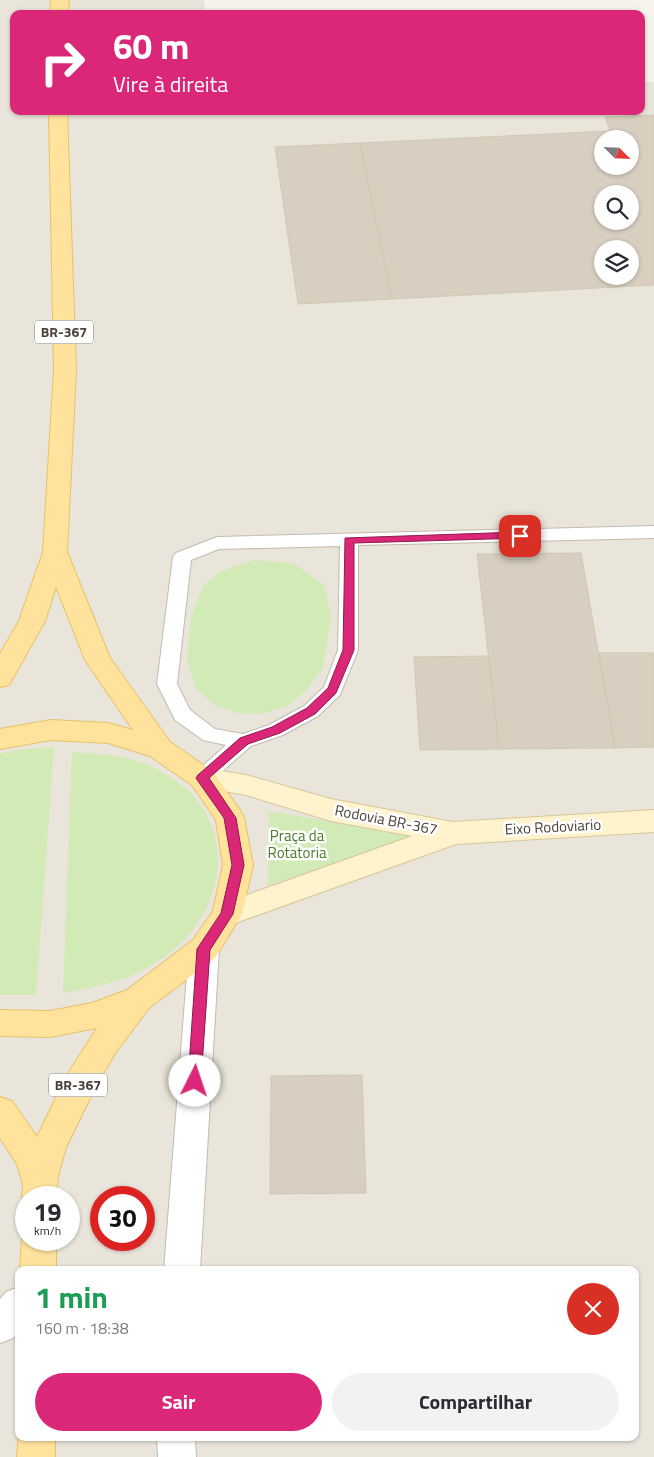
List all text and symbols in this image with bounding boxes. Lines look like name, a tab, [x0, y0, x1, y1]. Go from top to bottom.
text: 60 m	[113, 19, 189, 73]
icon: right	[30, 30, 95, 95]
text: Vire à direita	[113, 67, 228, 101]
north arrow	[594, 130, 639, 175]
map controls	[594, 130, 639, 285]
button: search	[594, 185, 639, 230]
button: layers	[594, 240, 639, 285]
road number: BR-367	[35, 321, 93, 344]
pin	[499, 515, 541, 557]
icon: arrive	[506, 522, 534, 550]
street label: Rodovia BR-367	[333, 798, 439, 841]
street label: Eixo Rodoviario	[504, 812, 602, 841]
park label: Praça da Rotatoria	[268, 824, 327, 864]
position arrow	[168, 1054, 220, 1106]
road number: BR-367	[49, 1074, 107, 1096]
speed limit sign: 30	[90, 1186, 155, 1251]
text: 19	[33, 1193, 62, 1231]
text: km/h	[34, 1221, 61, 1240]
text: 1 min	[35, 1274, 108, 1320]
button: close	[567, 1283, 619, 1335]
text: 160 m · 18:38	[35, 1316, 129, 1340]
button: Sair	[35, 1373, 322, 1431]
button: Compartilhar	[332, 1373, 619, 1431]

